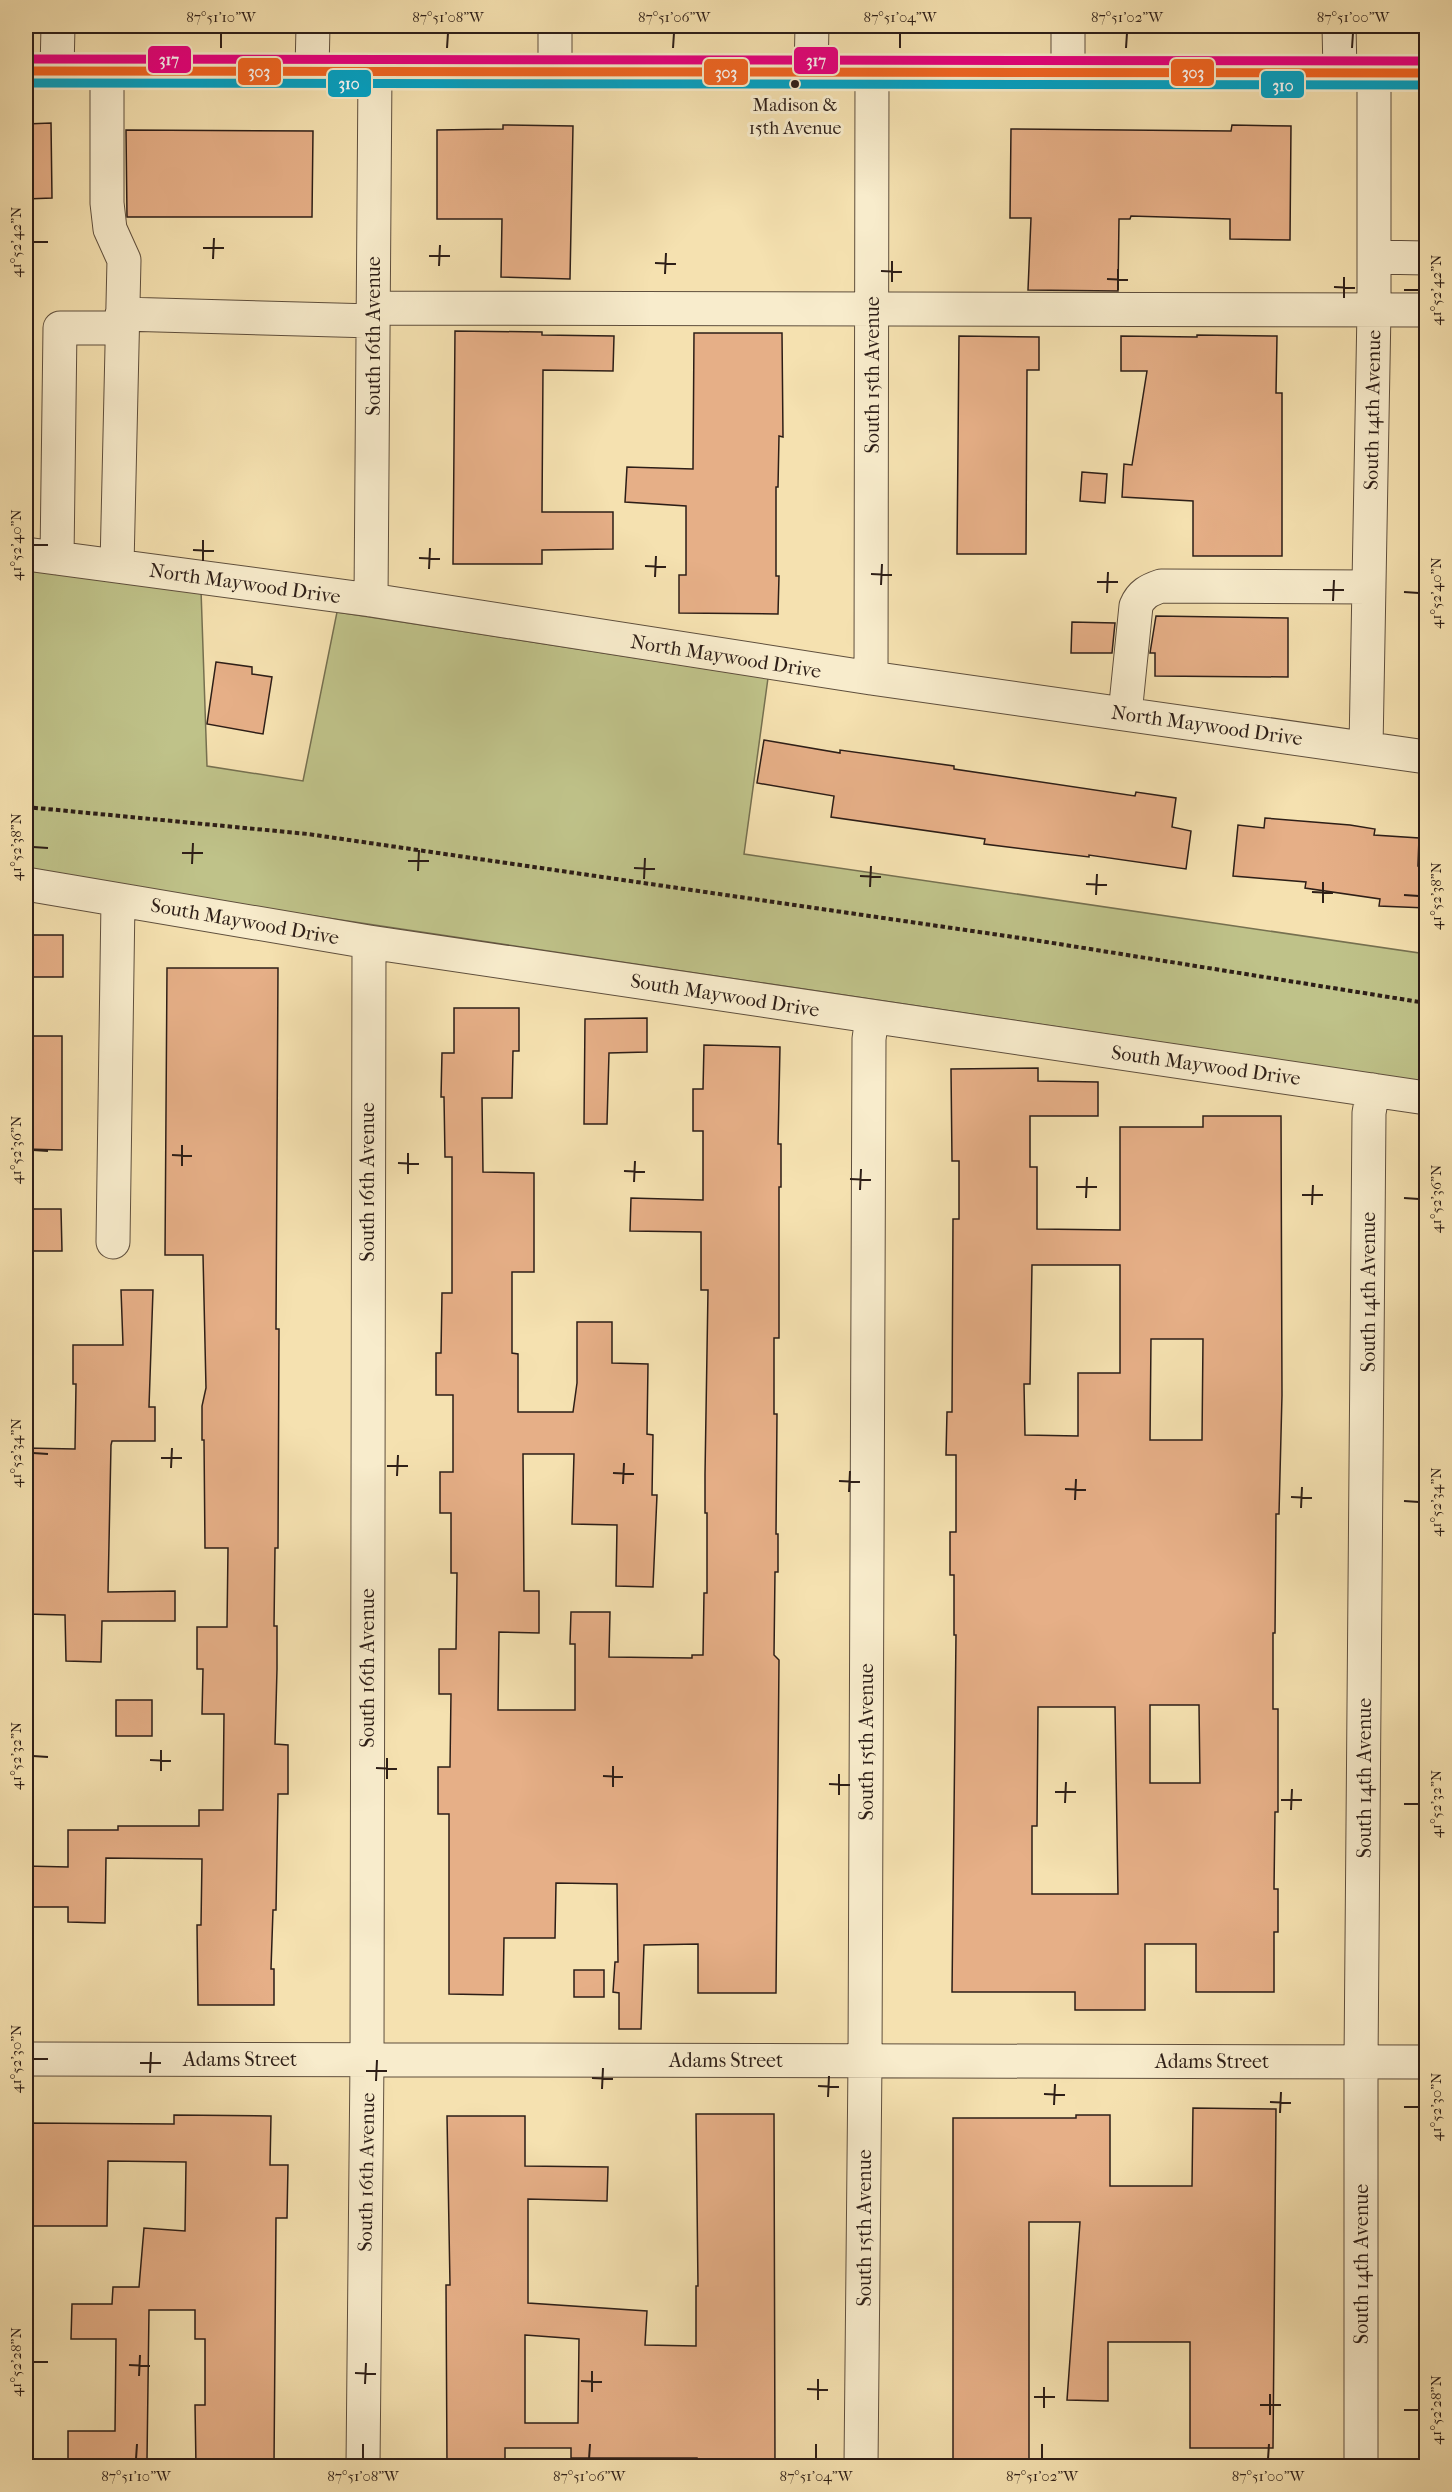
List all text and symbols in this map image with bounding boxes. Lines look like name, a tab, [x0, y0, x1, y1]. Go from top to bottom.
text: 87°51'10"W	[186, 8, 257, 26]
text: 87°51'08"W	[412, 8, 485, 26]
text: 87°51'06"W	[638, 8, 711, 26]
text: 87°51'04"W	[864, 8, 938, 26]
text: 87°51'02"W	[1091, 8, 1164, 26]
text: 87°51'00"W	[1317, 8, 1390, 26]
line badge: 317	[147, 45, 192, 74]
line badge: 317	[793, 46, 839, 75]
text: 317	[159, 50, 179, 70]
text: 317	[806, 51, 826, 71]
line badge: 303	[237, 57, 282, 86]
line badge: 303	[703, 58, 749, 86]
line badge: 303	[1170, 58, 1215, 87]
text: 303	[248, 62, 270, 82]
text: 303	[715, 63, 737, 83]
text: 303	[1182, 63, 1204, 83]
line badge: 310	[327, 69, 372, 98]
line badge: 310	[1260, 70, 1305, 99]
text: 310	[338, 74, 360, 94]
text: 310	[1272, 76, 1294, 96]
marker: Madison & 15th Avenue	[789, 78, 801, 90]
place label: Madison & 15th Avenue	[749, 95, 841, 139]
text: 41°52'42"N	[7, 206, 25, 277]
text: 41°52'42"N	[1427, 254, 1445, 325]
street label: South 16th Avenue	[362, 256, 385, 416]
street label: South 15th Avenue	[861, 296, 884, 454]
street label: South 14th Avenue	[1360, 330, 1385, 490]
text: 41°52'40"N	[7, 509, 25, 581]
text: 41°52'40"N	[1427, 557, 1445, 629]
street label: North Maywood Drive	[148, 559, 342, 608]
street label: North Maywood Drive	[629, 630, 823, 683]
street label: North Maywood Drive	[1110, 701, 1304, 750]
text: 41°52'38"N	[7, 812, 25, 881]
text: 41°52'38"N	[1427, 861, 1445, 930]
street label: South Maywood Drive	[149, 894, 341, 949]
street label: South Maywood Drive	[629, 969, 821, 1022]
street label: South Maywood Drive	[1110, 1041, 1302, 1090]
street label: South 16th Avenue	[356, 1102, 379, 1262]
text: 41°52'36"N	[7, 1115, 25, 1184]
text: 41°52'36"N	[1427, 1164, 1445, 1233]
street label: South 14th Avenue	[1357, 1212, 1380, 1372]
text: 41°52'34"N	[7, 1418, 25, 1488]
text: 41°52'34"N	[1427, 1467, 1445, 1537]
street label: South 16th Avenue	[356, 1588, 379, 1748]
street label: South 15th Avenue	[855, 1663, 878, 1821]
street label: South 14th Avenue	[1353, 1698, 1376, 1858]
text: 41°52'32"N	[7, 1721, 25, 1790]
text: 41°52'32"N	[1427, 1769, 1445, 1838]
text: 41°52'30"N	[7, 2024, 25, 2093]
street label: Adams Street	[182, 2048, 297, 2071]
street label: Adams Street	[668, 2049, 783, 2072]
street label: Adams Street	[1154, 2050, 1269, 2073]
text: 41°52'30"N	[1427, 2072, 1445, 2141]
street label: South 16th Avenue	[354, 2092, 379, 2252]
street label: South 15th Avenue	[853, 2149, 876, 2307]
street label: South 14th Avenue	[1350, 2184, 1373, 2344]
text: 41°52'28"N	[7, 2327, 25, 2397]
text: 41°52'28"N	[1427, 2375, 1445, 2445]
text: 87°51'10"W	[101, 2467, 172, 2485]
text: 87°51'08"W	[327, 2467, 400, 2485]
text: 87°51'06"W	[553, 2467, 626, 2485]
text: 87°51'04"W	[780, 2467, 854, 2485]
text: 87°51'02"W	[1006, 2467, 1079, 2485]
text: 87°51'00"W	[1232, 2467, 1305, 2485]

